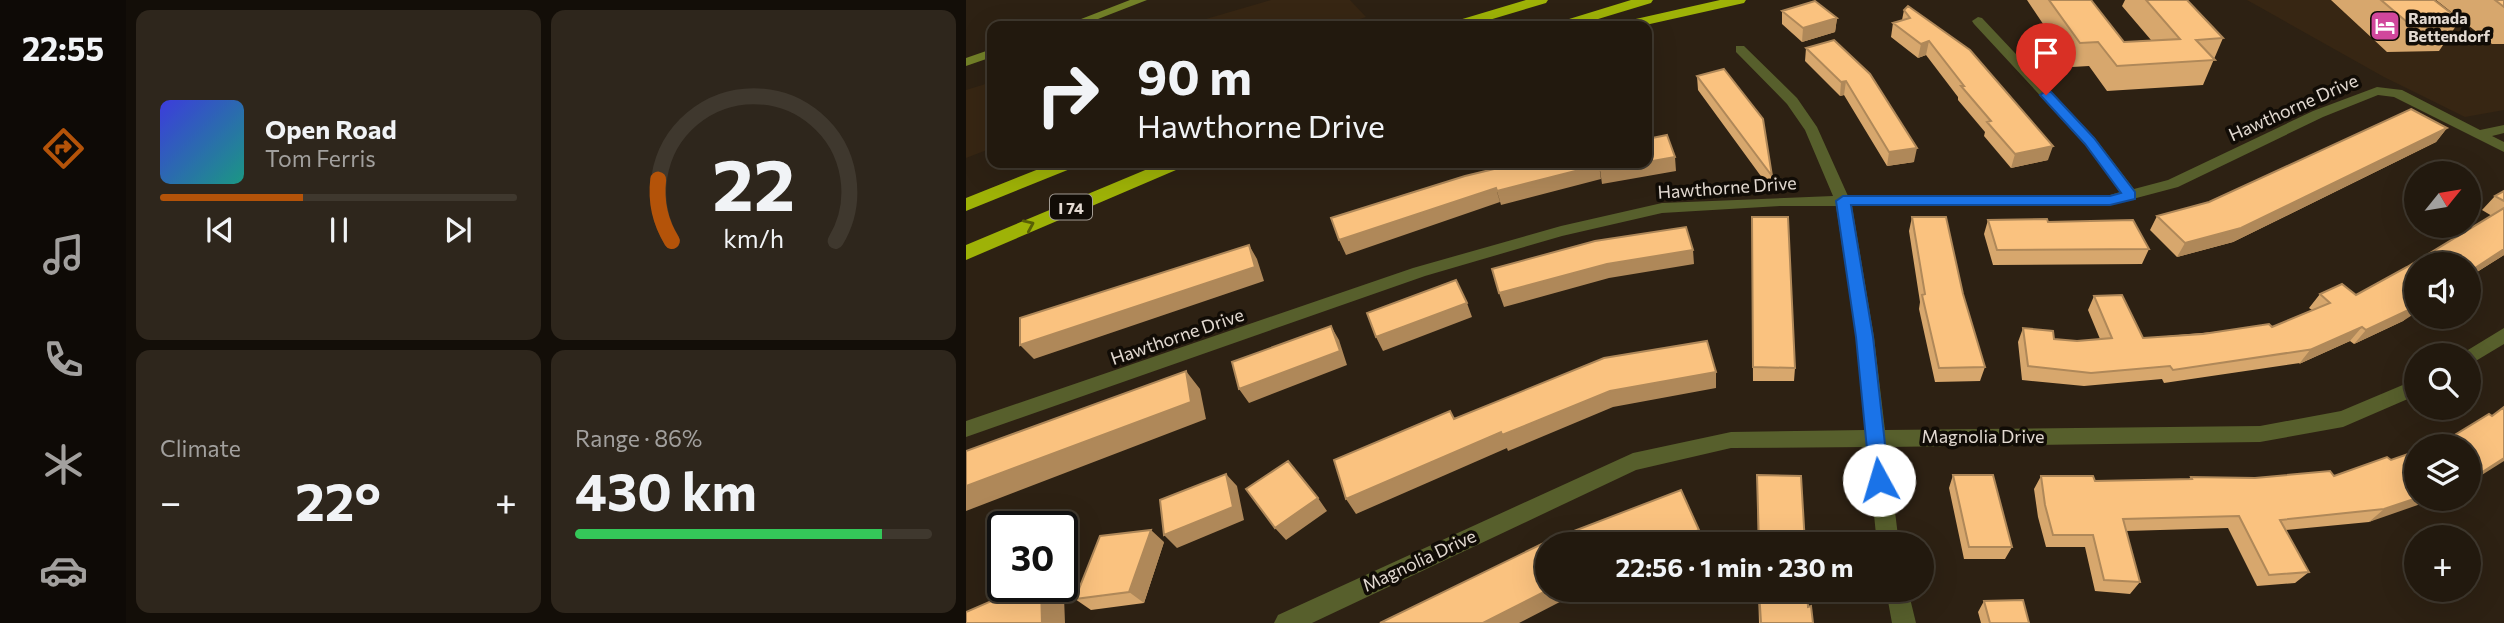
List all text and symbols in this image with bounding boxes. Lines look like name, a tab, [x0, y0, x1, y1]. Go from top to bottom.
place label: Ramada Bettendorf	[2408, 8, 2491, 45]
hotel icon: Ramada Bettendorf	[2368, 9, 2402, 43]
pin	[2016, 23, 2076, 95]
text: 22:55	[22, 28, 104, 68]
icon: arrive	[2027, 34, 2065, 72]
text: 90 m	[1137, 45, 1252, 105]
icon: right	[1022, 49, 1113, 140]
street label: Hawthorne Drive	[2225, 69, 2361, 145]
text: Hawthorne Drive	[1137, 105, 1385, 145]
text: Open Road	[265, 113, 397, 144]
icon: directions	[39, 124, 88, 173]
text: 22	[712, 137, 795, 226]
text: Tom Ferris	[265, 144, 376, 172]
north arrow	[2404, 161, 2482, 238]
map controls	[2404, 161, 2481, 602]
street label: Hawthorne Drive	[1657, 171, 1797, 203]
road number: I 74	[1050, 195, 1092, 220]
icon: previous	[201, 211, 239, 249]
icon: pause	[320, 211, 358, 249]
icon: next	[439, 211, 477, 249]
one-way arrow	[1022, 220, 1034, 234]
text: km/h	[723, 223, 784, 253]
icon: music	[39, 230, 88, 279]
button: sound	[2404, 252, 2481, 329]
street label: Hawthorne Drive	[1107, 303, 1247, 369]
icon: phone	[39, 335, 88, 384]
button: search	[2404, 343, 2481, 420]
text: Range · 86%	[575, 424, 702, 452]
street label: Magnolia Drive	[1922, 425, 2044, 447]
text: Climate	[160, 434, 241, 462]
button: layers	[2404, 434, 2481, 511]
icon: climate	[39, 440, 88, 489]
position arrow	[1842, 443, 1916, 517]
text: 430 km	[575, 458, 757, 522]
text: 22°	[295, 468, 381, 532]
text: −	[160, 477, 182, 524]
text: +	[495, 477, 517, 524]
speed limit sign: 30	[987, 511, 1078, 602]
street label: Magnolia Drive	[1359, 524, 1479, 596]
button: +	[2404, 525, 2481, 602]
icon: car	[39, 546, 88, 595]
text: 22:56 · 1 min · 230 m	[1616, 551, 1853, 582]

